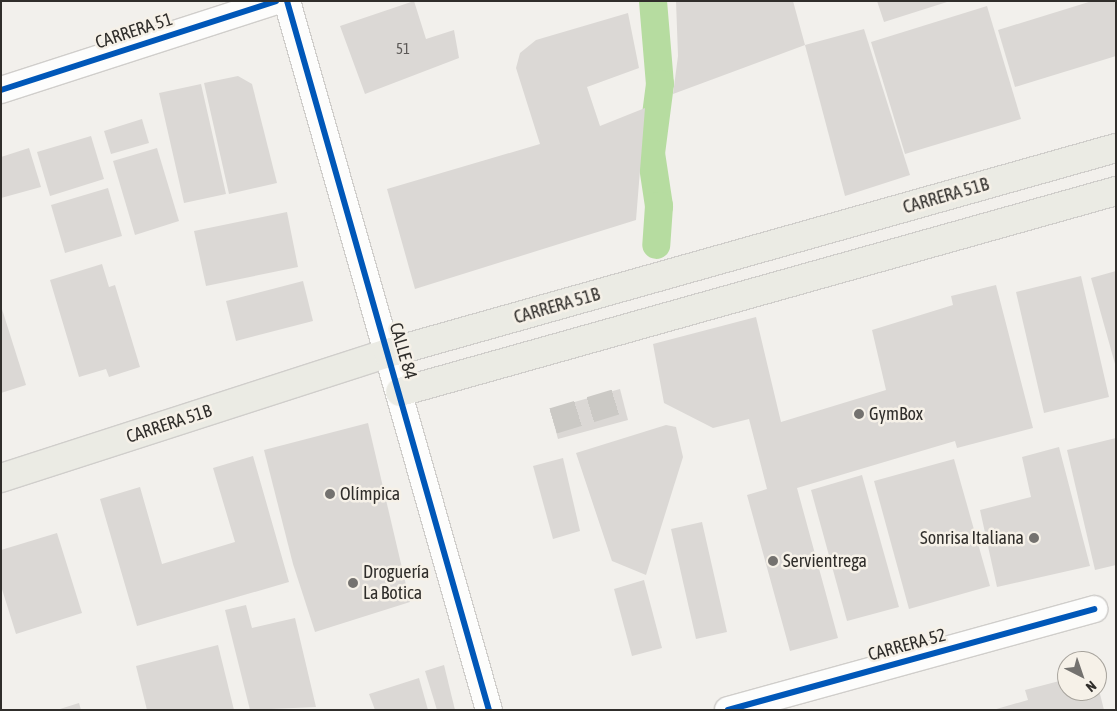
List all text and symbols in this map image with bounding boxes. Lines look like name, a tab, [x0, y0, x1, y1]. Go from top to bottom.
street label: CARRERA 51	[93, 8, 175, 54]
house number: 51	[396, 40, 410, 58]
street label: CARRERA 51B	[901, 173, 991, 219]
street label: CARRERA 51B	[512, 283, 602, 329]
street label: CALLE 84	[385, 320, 421, 382]
street label: CARRERA 51B	[124, 400, 214, 448]
place label: GymBox	[869, 403, 923, 425]
marker: GymBox	[853, 408, 865, 420]
place label: Olímpica	[340, 483, 400, 505]
marker: Olímpica	[324, 488, 336, 500]
place label: Sonrisa Italiana	[920, 527, 1024, 549]
marker: Sonrisa Italiana	[1028, 532, 1040, 544]
place label: Servientrega	[783, 550, 867, 572]
marker: Servientrega	[767, 555, 779, 567]
place label: Droguería La Botica	[363, 562, 429, 604]
marker: Droguería La Botica	[347, 577, 359, 589]
street label: CARRERA 52	[866, 624, 948, 666]
north arrow	[1057, 651, 1107, 701]
text: N	[1083, 678, 1100, 695]

